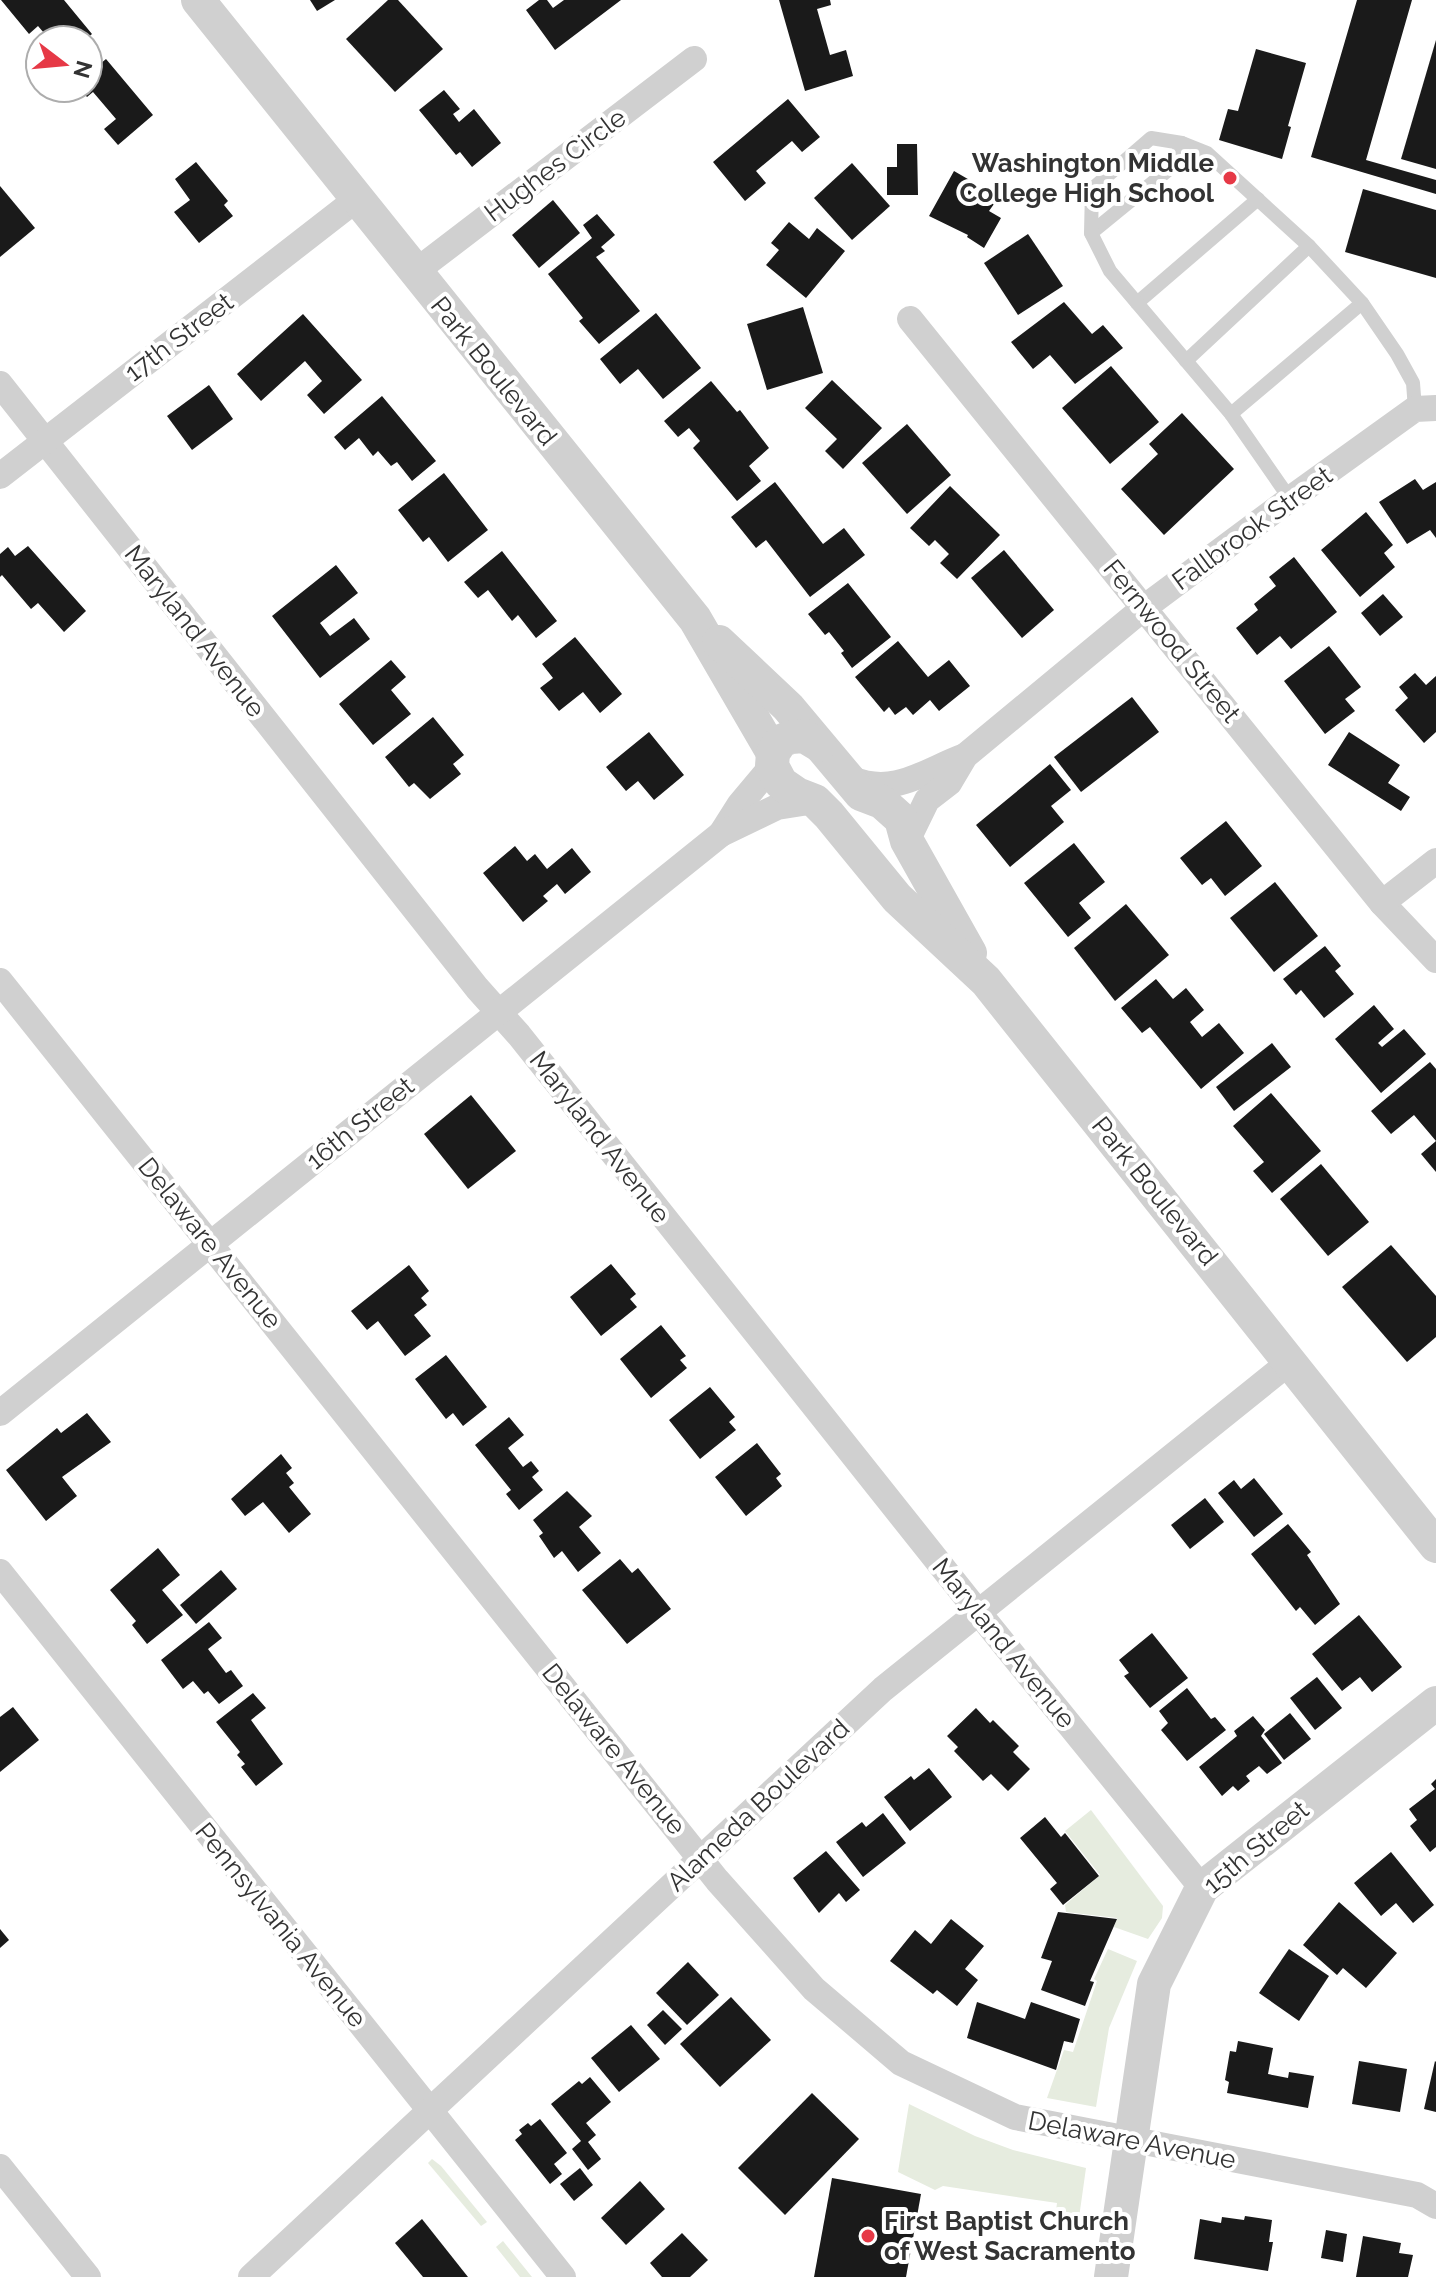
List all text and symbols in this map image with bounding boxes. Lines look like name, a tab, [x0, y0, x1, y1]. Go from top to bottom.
north arrow	[24, 24, 104, 104]
text: N	[68, 58, 98, 81]
street label: Hughes Circle	[478, 102, 632, 228]
place label: Washington Middle College High School	[960, 148, 1215, 208]
marker: Washington Middle College High School	[1221, 169, 1239, 187]
street label: 17th Street	[119, 286, 239, 387]
street label: Park Boulevard	[425, 291, 563, 451]
street label: Fallbrook Street	[1166, 460, 1338, 596]
street label: Maryland Avenue	[119, 539, 271, 723]
street label: Fernwood Street	[1097, 554, 1247, 728]
street label: Maryland Avenue	[524, 1045, 676, 1229]
street label: 16th Street	[300, 1070, 420, 1175]
street label: Park Boulevard	[1086, 1111, 1224, 1271]
street label: Delaware Avenue	[132, 1152, 288, 1334]
street label: Maryland Avenue	[926, 1552, 1082, 1734]
street label: Delaware Avenue	[536, 1658, 692, 1840]
street label: Alameda Boulevard	[661, 1713, 855, 1897]
street label: 15th Street	[1197, 1794, 1315, 1900]
street label: Pennsylvania Avenue	[189, 1817, 373, 2033]
street label: Delaware Avenue	[1026, 2105, 1238, 2175]
place label: First Baptist Church of West Sacramento	[884, 2206, 1136, 2266]
marker: First Baptist Church of West Sacramento	[859, 2227, 877, 2245]

